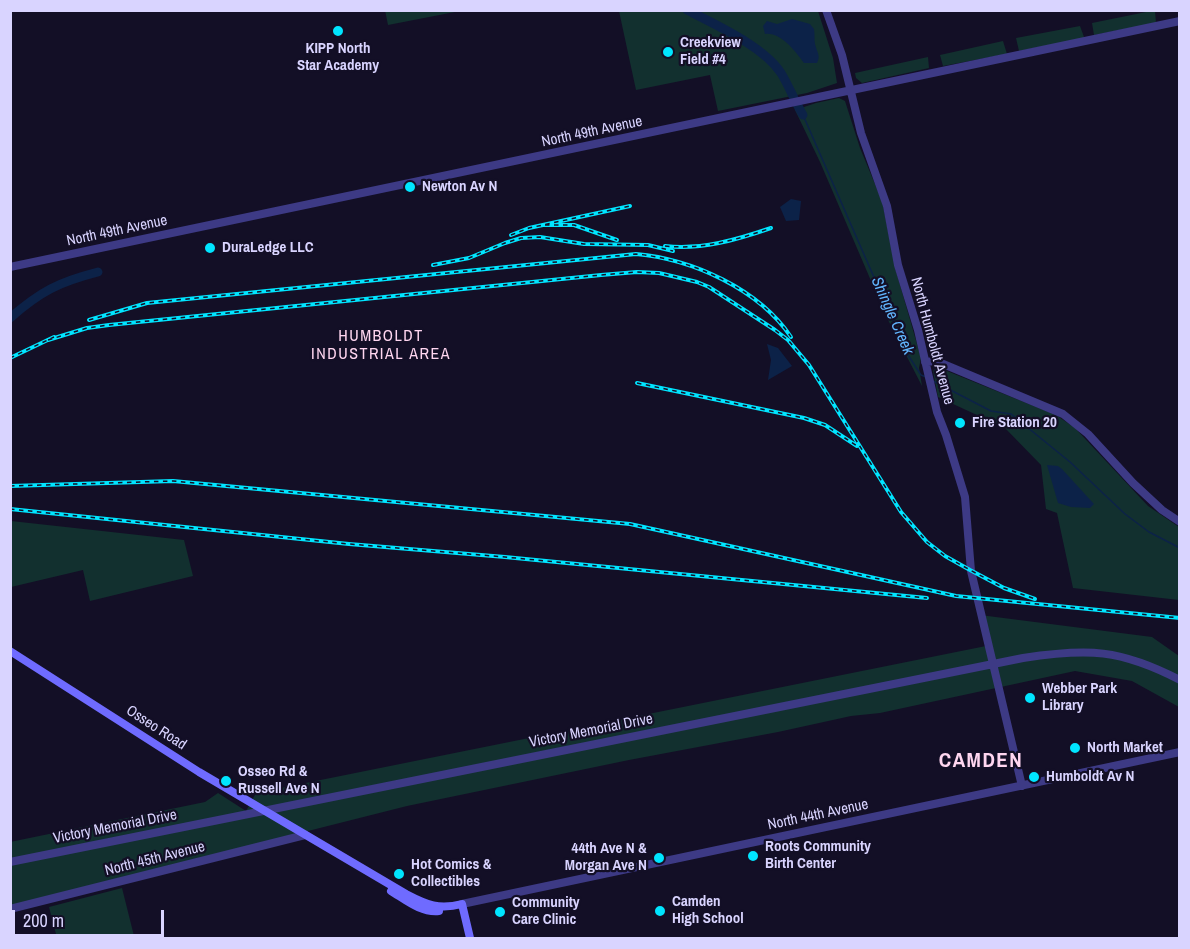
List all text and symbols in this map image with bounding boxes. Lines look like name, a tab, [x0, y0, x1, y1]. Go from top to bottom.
marker: KIPP North Star Academy	[331, 24, 345, 38]
place label: Creekview Field #4	[680, 34, 741, 69]
place label: KIPP North Star Academy	[297, 40, 379, 75]
marker: Creekview Field #4	[661, 45, 675, 59]
street label: North 49th Avenue	[540, 113, 644, 151]
place label: Newton Av N	[422, 178, 497, 196]
marker: Newton Av N	[403, 180, 417, 194]
street label: North 49th Avenue	[65, 212, 169, 250]
place label: DuraLedge LLC	[222, 239, 314, 257]
marker: DuraLedge LLC	[203, 241, 217, 255]
water label: Shingle Creek	[866, 274, 918, 358]
street label: North Humboldt Avenue	[906, 275, 958, 407]
district label: HUMBOLDT INDUSTRIAL AREA	[311, 327, 451, 365]
place label: Fire Station 20	[972, 414, 1057, 432]
marker: Fire Station 20	[953, 416, 967, 430]
place label: Webber Park Library	[1042, 680, 1117, 715]
marker: Webber Park Library	[1023, 691, 1037, 705]
street label: Osseo Road	[122, 702, 190, 754]
street label: Victory Memorial Drive	[528, 710, 654, 752]
place label: North Market	[1087, 739, 1163, 757]
marker: North Market	[1068, 741, 1082, 755]
district label: CAMDEN	[939, 748, 1023, 774]
place label: Osseo Rd & Russell Ave N	[238, 763, 320, 798]
place label: Humboldt Av N	[1046, 768, 1134, 786]
marker: Humboldt Av N	[1027, 770, 1041, 784]
marker: Osseo Rd & Russell Ave N	[219, 774, 233, 788]
street label: North 44th Avenue	[766, 796, 870, 834]
street label: Victory Memorial Drive	[52, 806, 178, 848]
street label: North 45th Avenue	[103, 838, 207, 880]
place label: Roots Community Birth Center	[765, 838, 871, 873]
place label: 44th Ave N & Morgan Ave N	[565, 840, 647, 875]
marker: Roots Community Birth Center	[746, 849, 760, 863]
marker: 44th Ave N & Morgan Ave N	[652, 851, 666, 865]
place label: Hot Comics & Collectibles	[411, 856, 492, 891]
marker: Hot Comics & Collectibles	[392, 867, 406, 881]
place label: Camden High School	[672, 893, 744, 928]
place label: Community Care Clinic	[512, 894, 580, 929]
scale bar	[15, 898, 166, 936]
marker: Camden High School	[653, 904, 667, 918]
marker: Community Care Clinic	[493, 905, 507, 919]
text: 200 m	[23, 908, 64, 933]

